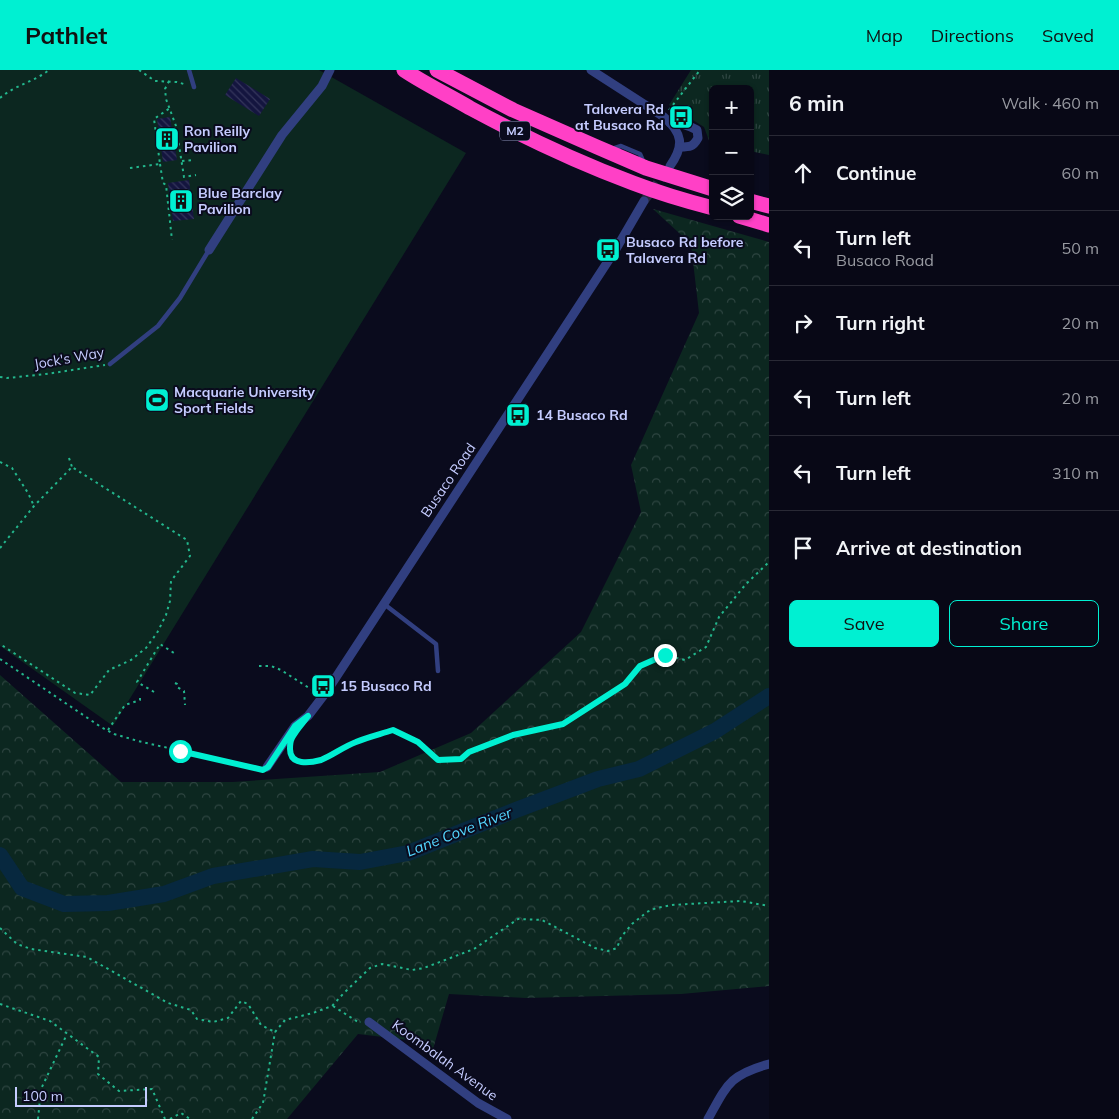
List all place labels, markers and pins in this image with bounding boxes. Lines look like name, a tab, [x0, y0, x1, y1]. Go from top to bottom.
place label: Talavera Rd at Busaco Rd	[575, 100, 664, 134]
bus stop icon: Talavera Rd at Busaco Rd	[668, 104, 694, 130]
place label: Ron Reilly Pavilion	[184, 122, 250, 156]
building icon: Ron Reilly Pavilion	[154, 126, 180, 152]
place label: Blue Barclay Pavilion	[198, 184, 282, 218]
building icon: Blue Barclay Pavilion	[168, 188, 194, 214]
place label: Busaco Rd before Talavera Rd	[626, 233, 744, 267]
bus stop icon: Busaco Rd before Talavera Rd	[595, 237, 621, 263]
place label: Macquarie University Sport Fields	[174, 383, 315, 417]
sports icon: Macquarie University Sport Fields	[144, 387, 170, 413]
bus stop icon: 14 Busaco Rd	[505, 402, 531, 428]
place label: 14 Busaco Rd	[536, 406, 628, 424]
bus stop icon: 15 Busaco Rd	[310, 673, 336, 699]
place label: 15 Busaco Rd	[340, 677, 432, 695]

